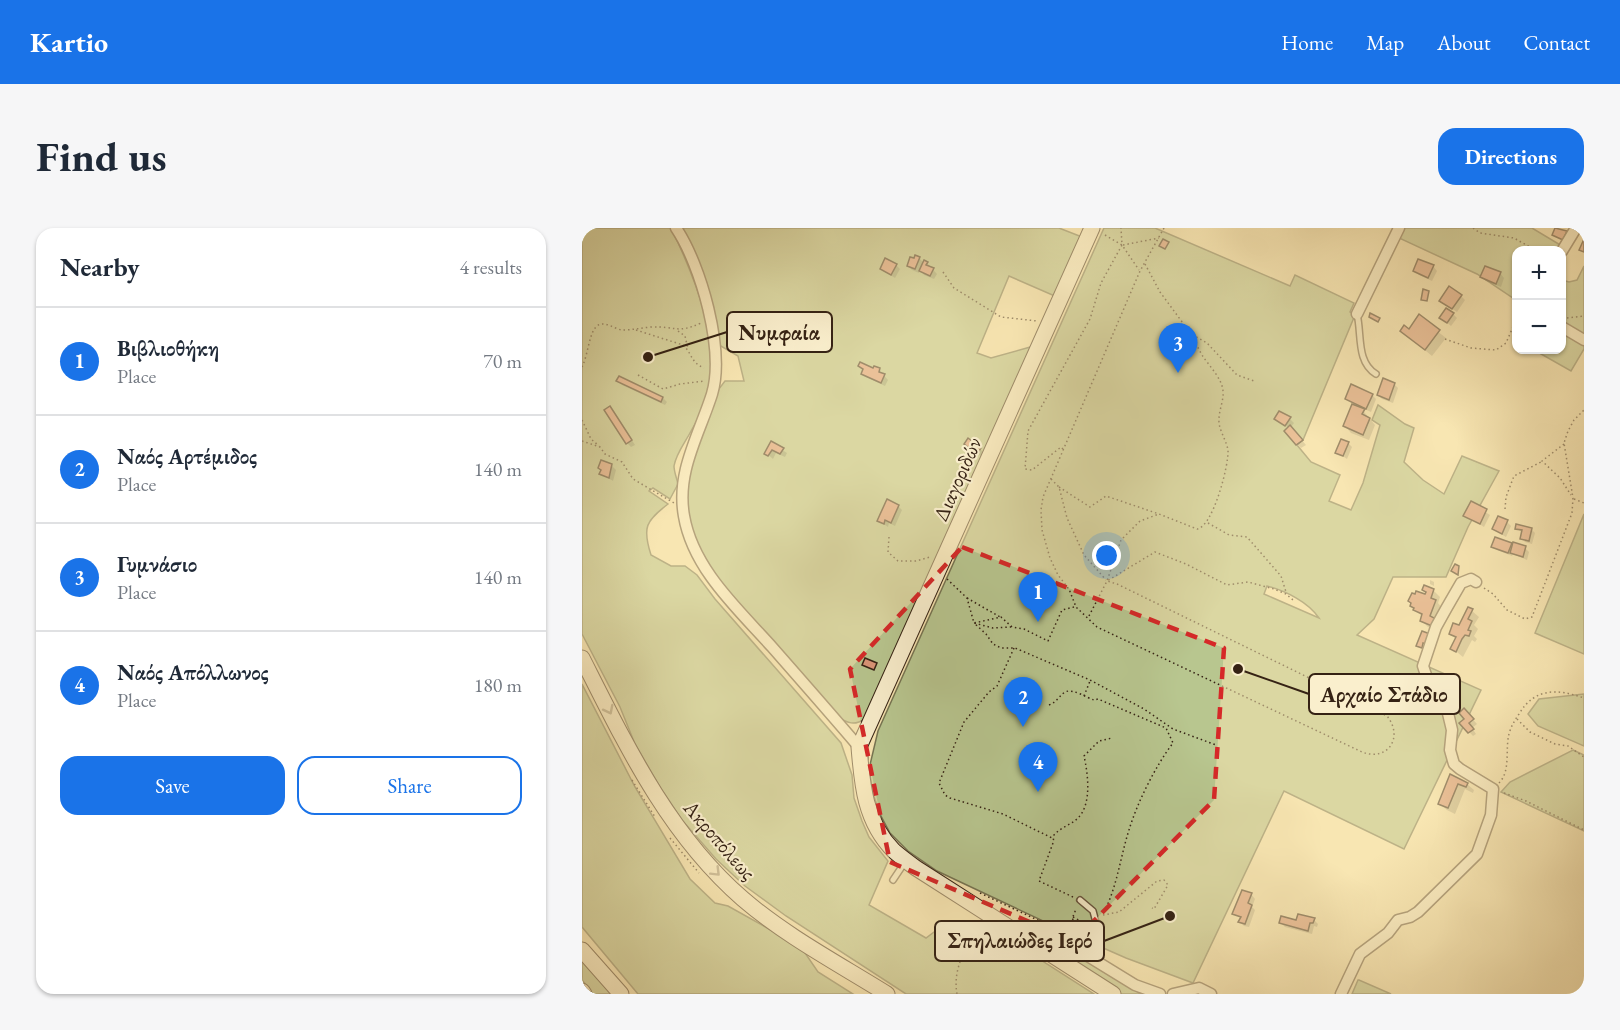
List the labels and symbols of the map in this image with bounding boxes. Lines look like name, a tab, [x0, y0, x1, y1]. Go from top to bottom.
callout: Νυμφαία	[727, 312, 832, 352]
text: Νυμφαία	[738, 318, 821, 347]
pin: 3	[1158, 324, 1198, 373]
street label: Διαγοριδών	[927, 433, 987, 525]
your location	[1092, 541, 1121, 570]
pin: 1	[1018, 572, 1058, 622]
callout: Αρχαίο Στάδιο	[1309, 674, 1460, 714]
pin: 2	[1004, 678, 1042, 727]
text: Αρχαίο Στάδιο	[1319, 680, 1448, 709]
one-way arrow	[601, 704, 613, 715]
pin: 4	[1018, 742, 1058, 792]
street label: Ακροπόλεως	[677, 794, 762, 885]
one-way arrow	[710, 865, 720, 876]
callout: Σπηλαιώδες Ιερό	[935, 921, 1104, 961]
text: Σπηλαιώδες Ιερό	[948, 926, 1092, 955]

